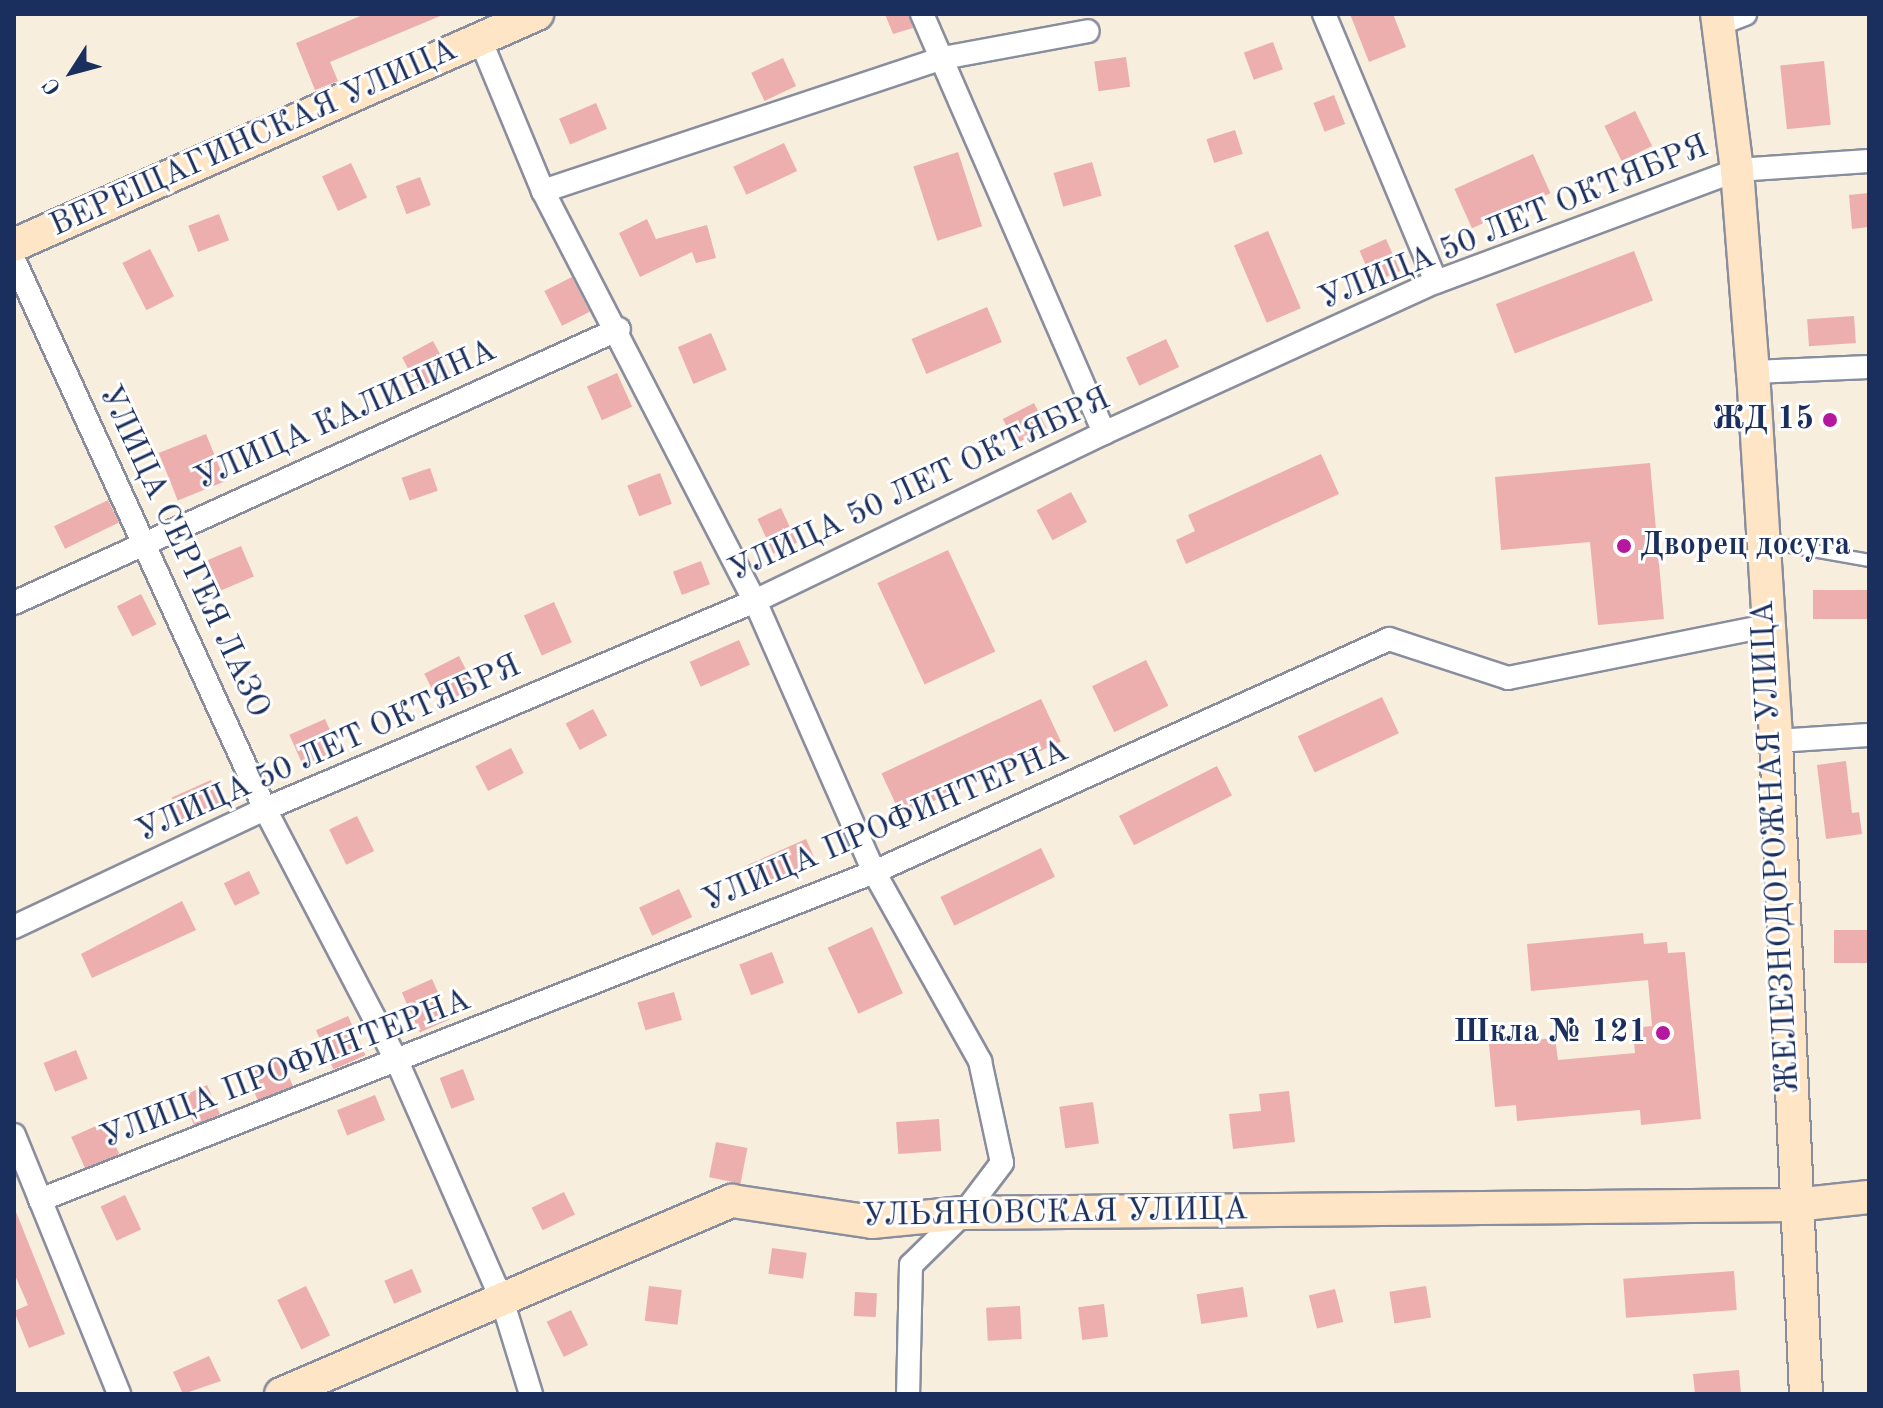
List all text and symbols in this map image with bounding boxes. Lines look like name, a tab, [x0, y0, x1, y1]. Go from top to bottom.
north arrow	[32, 32, 112, 112]
street label: ВЕРЕЩАГИНСКАЯ УЛИЦА	[45, 32, 463, 246]
street label: УЛИЦА 50 ЛЕТ ОКТЯБРЯ	[1314, 128, 1714, 320]
street label: УЛИЦА КАЛИНИНА	[189, 332, 503, 500]
street label: УЛИЦА СЕРГЕЯ ЛАЗО	[89, 380, 277, 724]
street label: УЛИЦА 50 ЛЕТ ОКТЯБРЯ	[723, 381, 1117, 591]
place label: ЖД 15	[1713, 401, 1814, 439]
marker: ЖД 15	[1821, 411, 1839, 429]
place label: Дворец досуга	[1640, 527, 1851, 565]
marker: Дворец досуга	[1615, 537, 1633, 555]
street label: ЖЕЛЕЗНОДОРОЖНАЯ УЛИЦА	[1745, 599, 1809, 1095]
street label: УЛИЦА 50 ЛЕТ ОКТЯБРЯ	[131, 648, 527, 852]
street label: УЛИЦА ПРОФИНТЕРНА	[698, 733, 1074, 921]
street label: УЛИЦА ПРОФИНТЕРНА	[96, 982, 476, 1158]
place label: Шкла № 121	[1453, 1014, 1647, 1052]
marker: Шкла № 121	[1654, 1024, 1672, 1042]
street label: УЛЬЯНОВСКАЯ УЛИЦА	[862, 1191, 1248, 1237]

